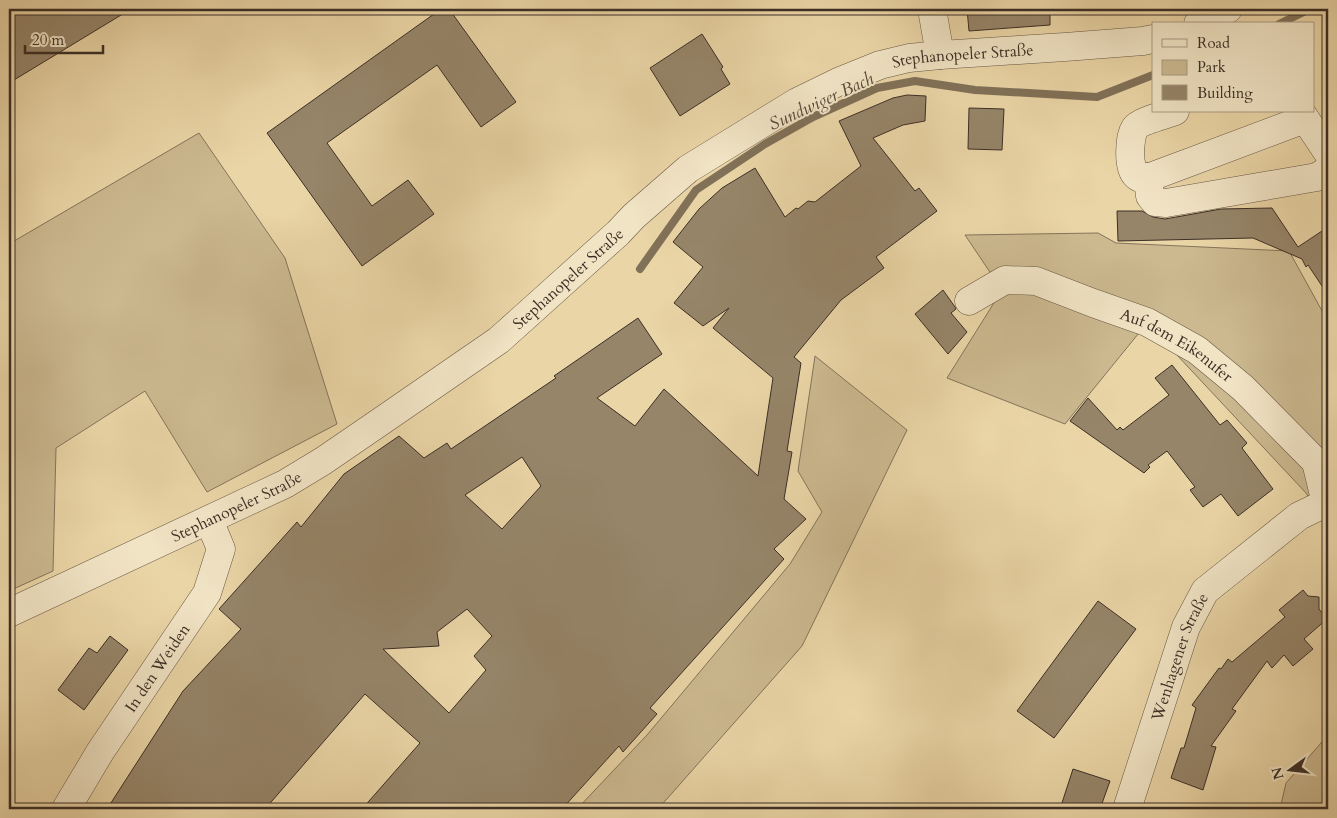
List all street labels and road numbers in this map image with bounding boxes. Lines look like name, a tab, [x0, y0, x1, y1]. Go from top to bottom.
street label: Stephanopeler Straße	[890, 39, 1034, 74]
street label: Stephanopeler Straße	[508, 223, 629, 335]
street label: Auf dem Eikenufer	[1117, 303, 1238, 387]
street label: Stephanopeler Straße	[168, 466, 306, 548]
street label: Wenhagener Straße	[1146, 589, 1214, 725]
street label: In den Weiden	[120, 620, 195, 717]

